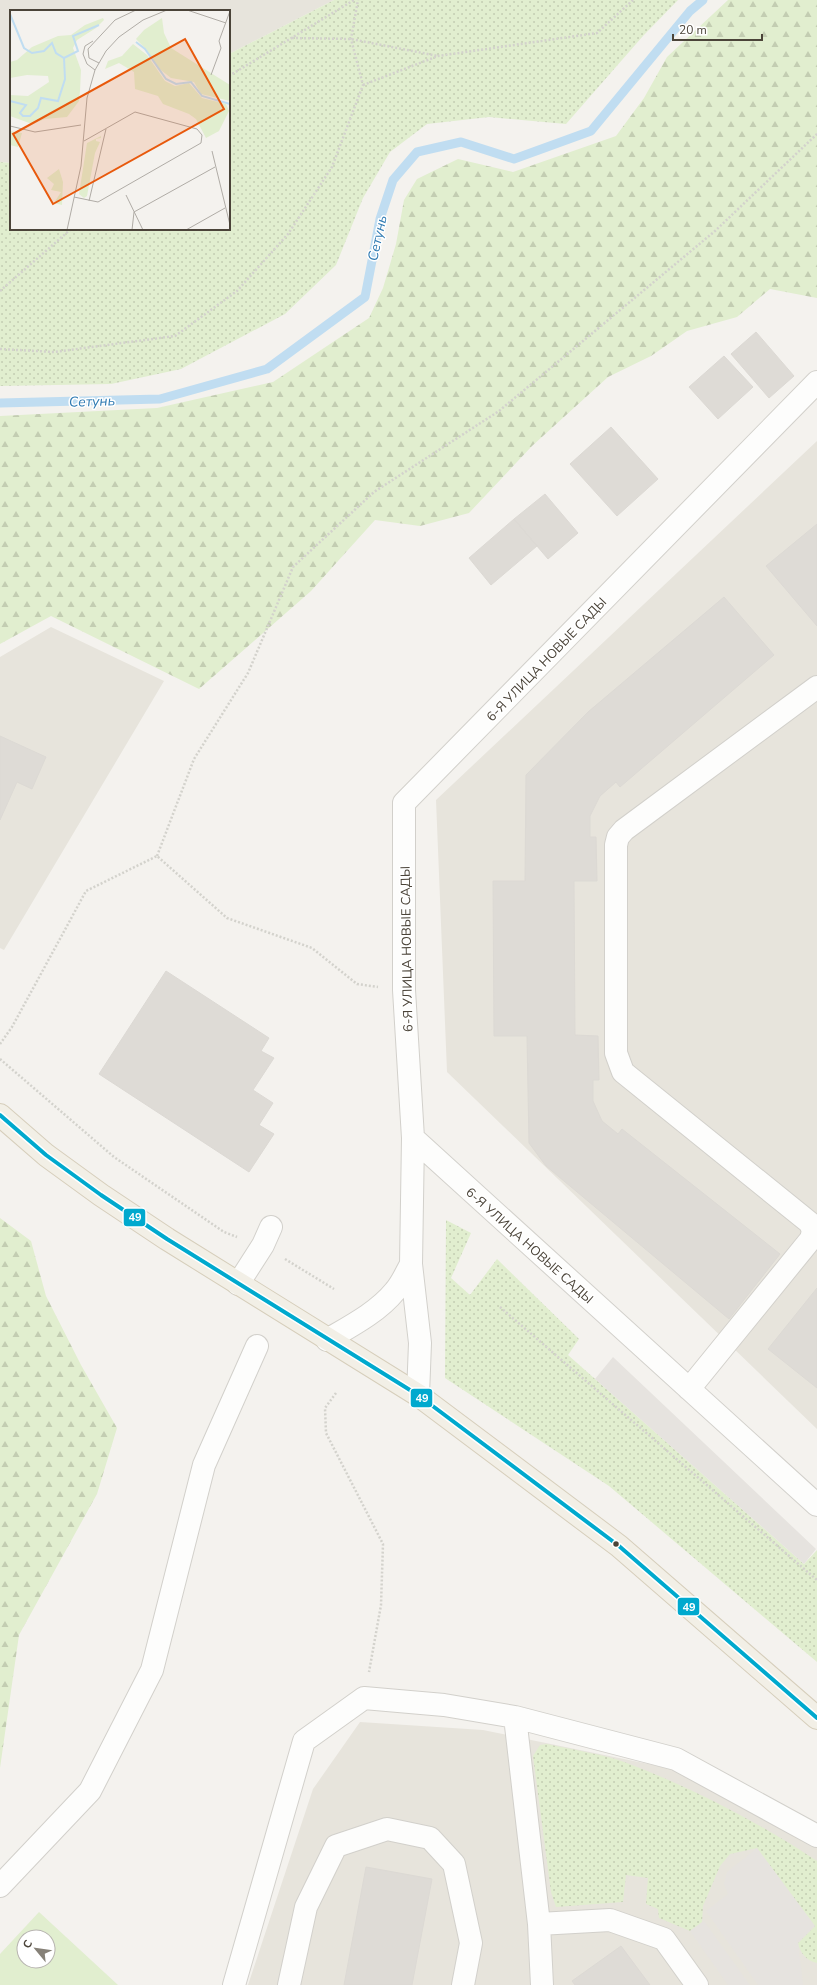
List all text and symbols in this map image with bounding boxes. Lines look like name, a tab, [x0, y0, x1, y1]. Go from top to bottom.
inset map	[10, 10, 230, 230]
scale bar	[673, 16, 762, 42]
text: 20 m	[679, 22, 707, 38]
water label: Сетунь	[363, 214, 392, 263]
water label: Сетунь	[69, 391, 115, 412]
street label: 6-Я УЛИЦА НОВЫЕ САДЫ	[483, 594, 611, 726]
street label: 6-Я УЛИЦА НОВЫЕ САДЫ	[397, 866, 417, 1032]
street label: 6-Я УЛИЦА НОВЫЕ САДЫ	[462, 1184, 597, 1308]
line badge: 49	[123, 1208, 146, 1227]
text: 49	[128, 1210, 142, 1225]
line badge: 49	[410, 1388, 433, 1408]
text: 49	[415, 1391, 429, 1406]
unlabelled marker	[611, 1539, 621, 1549]
line badge: 49	[677, 1597, 700, 1616]
text: 49	[682, 1600, 696, 1615]
north arrow	[16, 1929, 56, 1969]
text: С	[19, 1937, 36, 1951]

